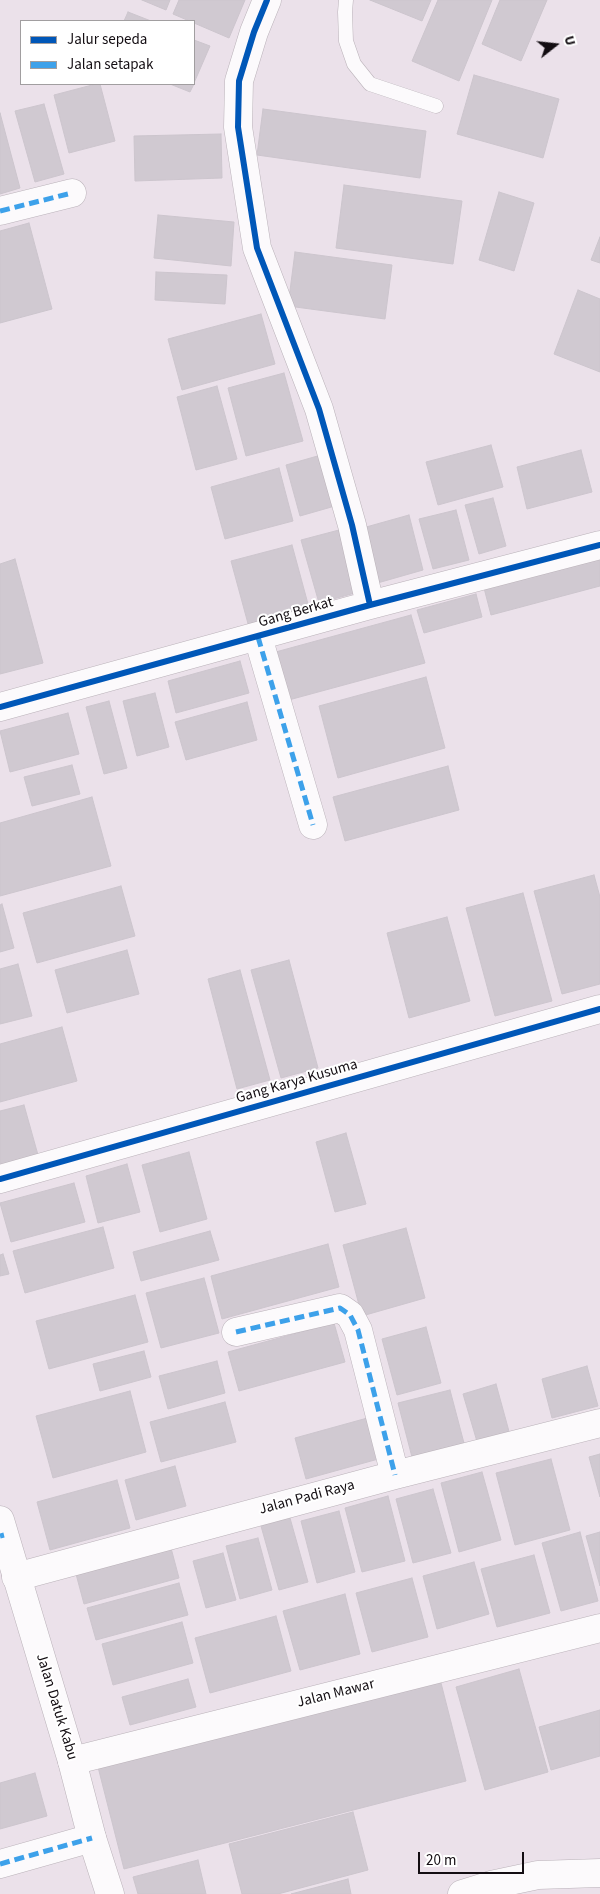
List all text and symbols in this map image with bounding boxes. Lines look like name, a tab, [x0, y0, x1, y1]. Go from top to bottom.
legend	[20, 20, 195, 85]
north arrow	[530, 20, 580, 70]
text: Jalur sepeda	[67, 29, 147, 50]
text: U	[559, 34, 580, 48]
text: Jalan setapak	[67, 54, 153, 75]
street label: Gang Berkat	[257, 594, 335, 632]
street label: Gang Karya Kusuma	[234, 1056, 360, 1108]
street label: Jalan Padi Raya	[257, 1477, 357, 1519]
street label: Jalan Datuk Kabu	[31, 1652, 81, 1762]
street label: Jalan Mawar	[295, 1676, 377, 1712]
scale bar	[420, 1842, 526, 1874]
text: 20 m	[426, 1850, 456, 1871]

